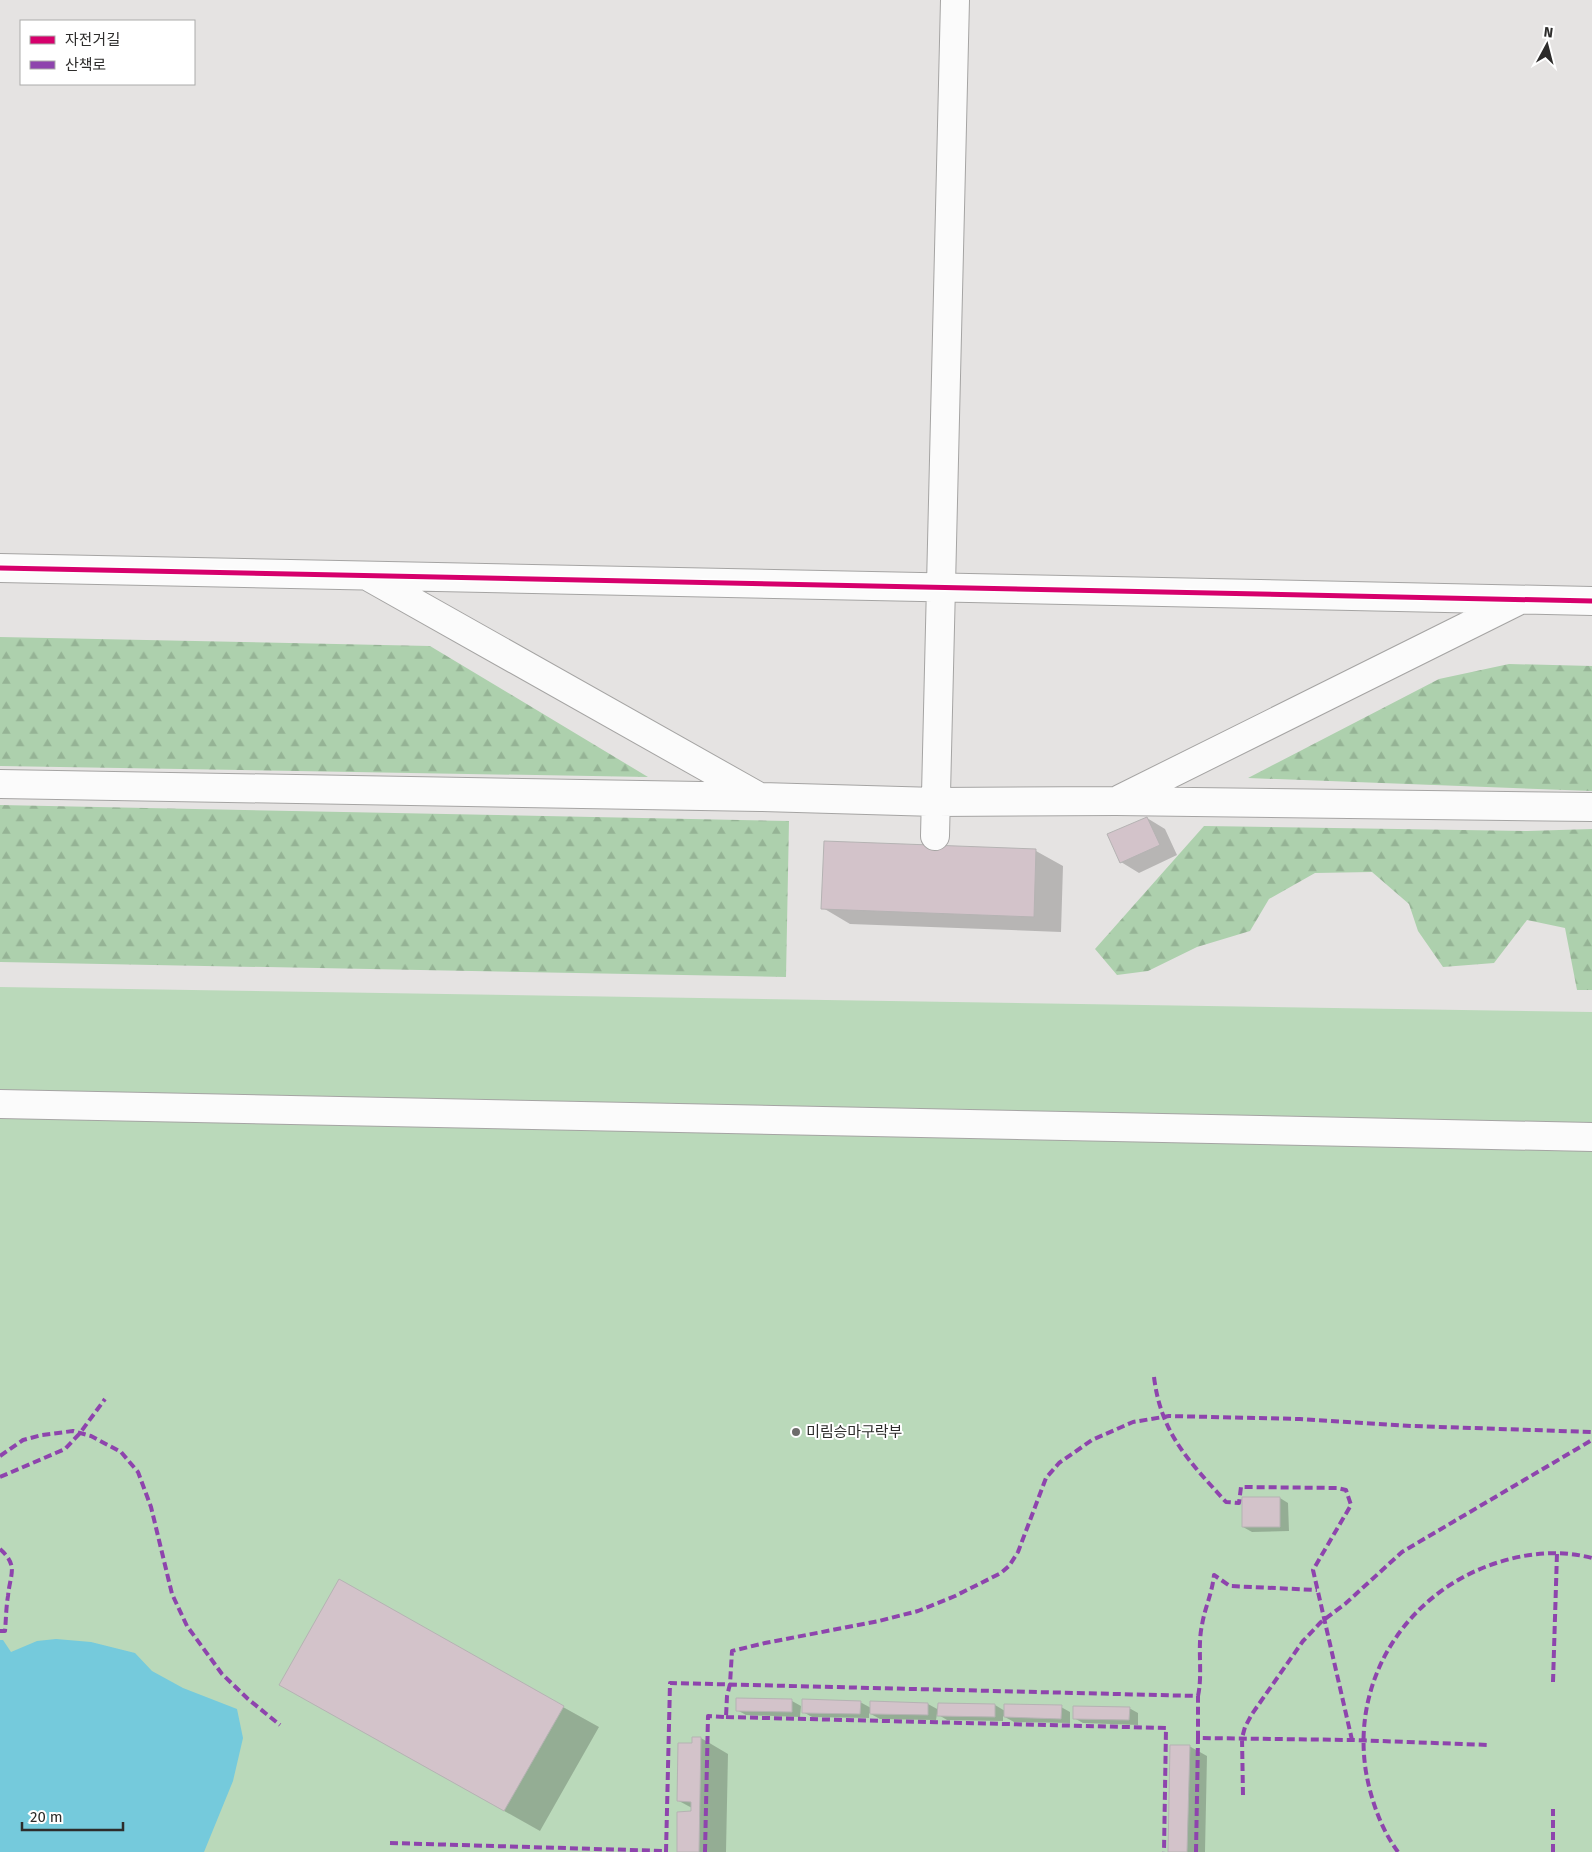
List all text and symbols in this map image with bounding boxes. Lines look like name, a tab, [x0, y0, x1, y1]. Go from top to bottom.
legend	[20, 20, 195, 85]
north arrow	[1522, 20, 1572, 70]
text: N	[1543, 24, 1554, 42]
text: 자전거길	[65, 31, 120, 49]
text: 산책로	[65, 56, 106, 74]
place label: 미림승마구락부	[806, 1423, 903, 1441]
marker: 미림승마구락부	[790, 1426, 802, 1438]
scale bar	[22, 1800, 124, 1832]
text: 20 m	[30, 1808, 63, 1826]

